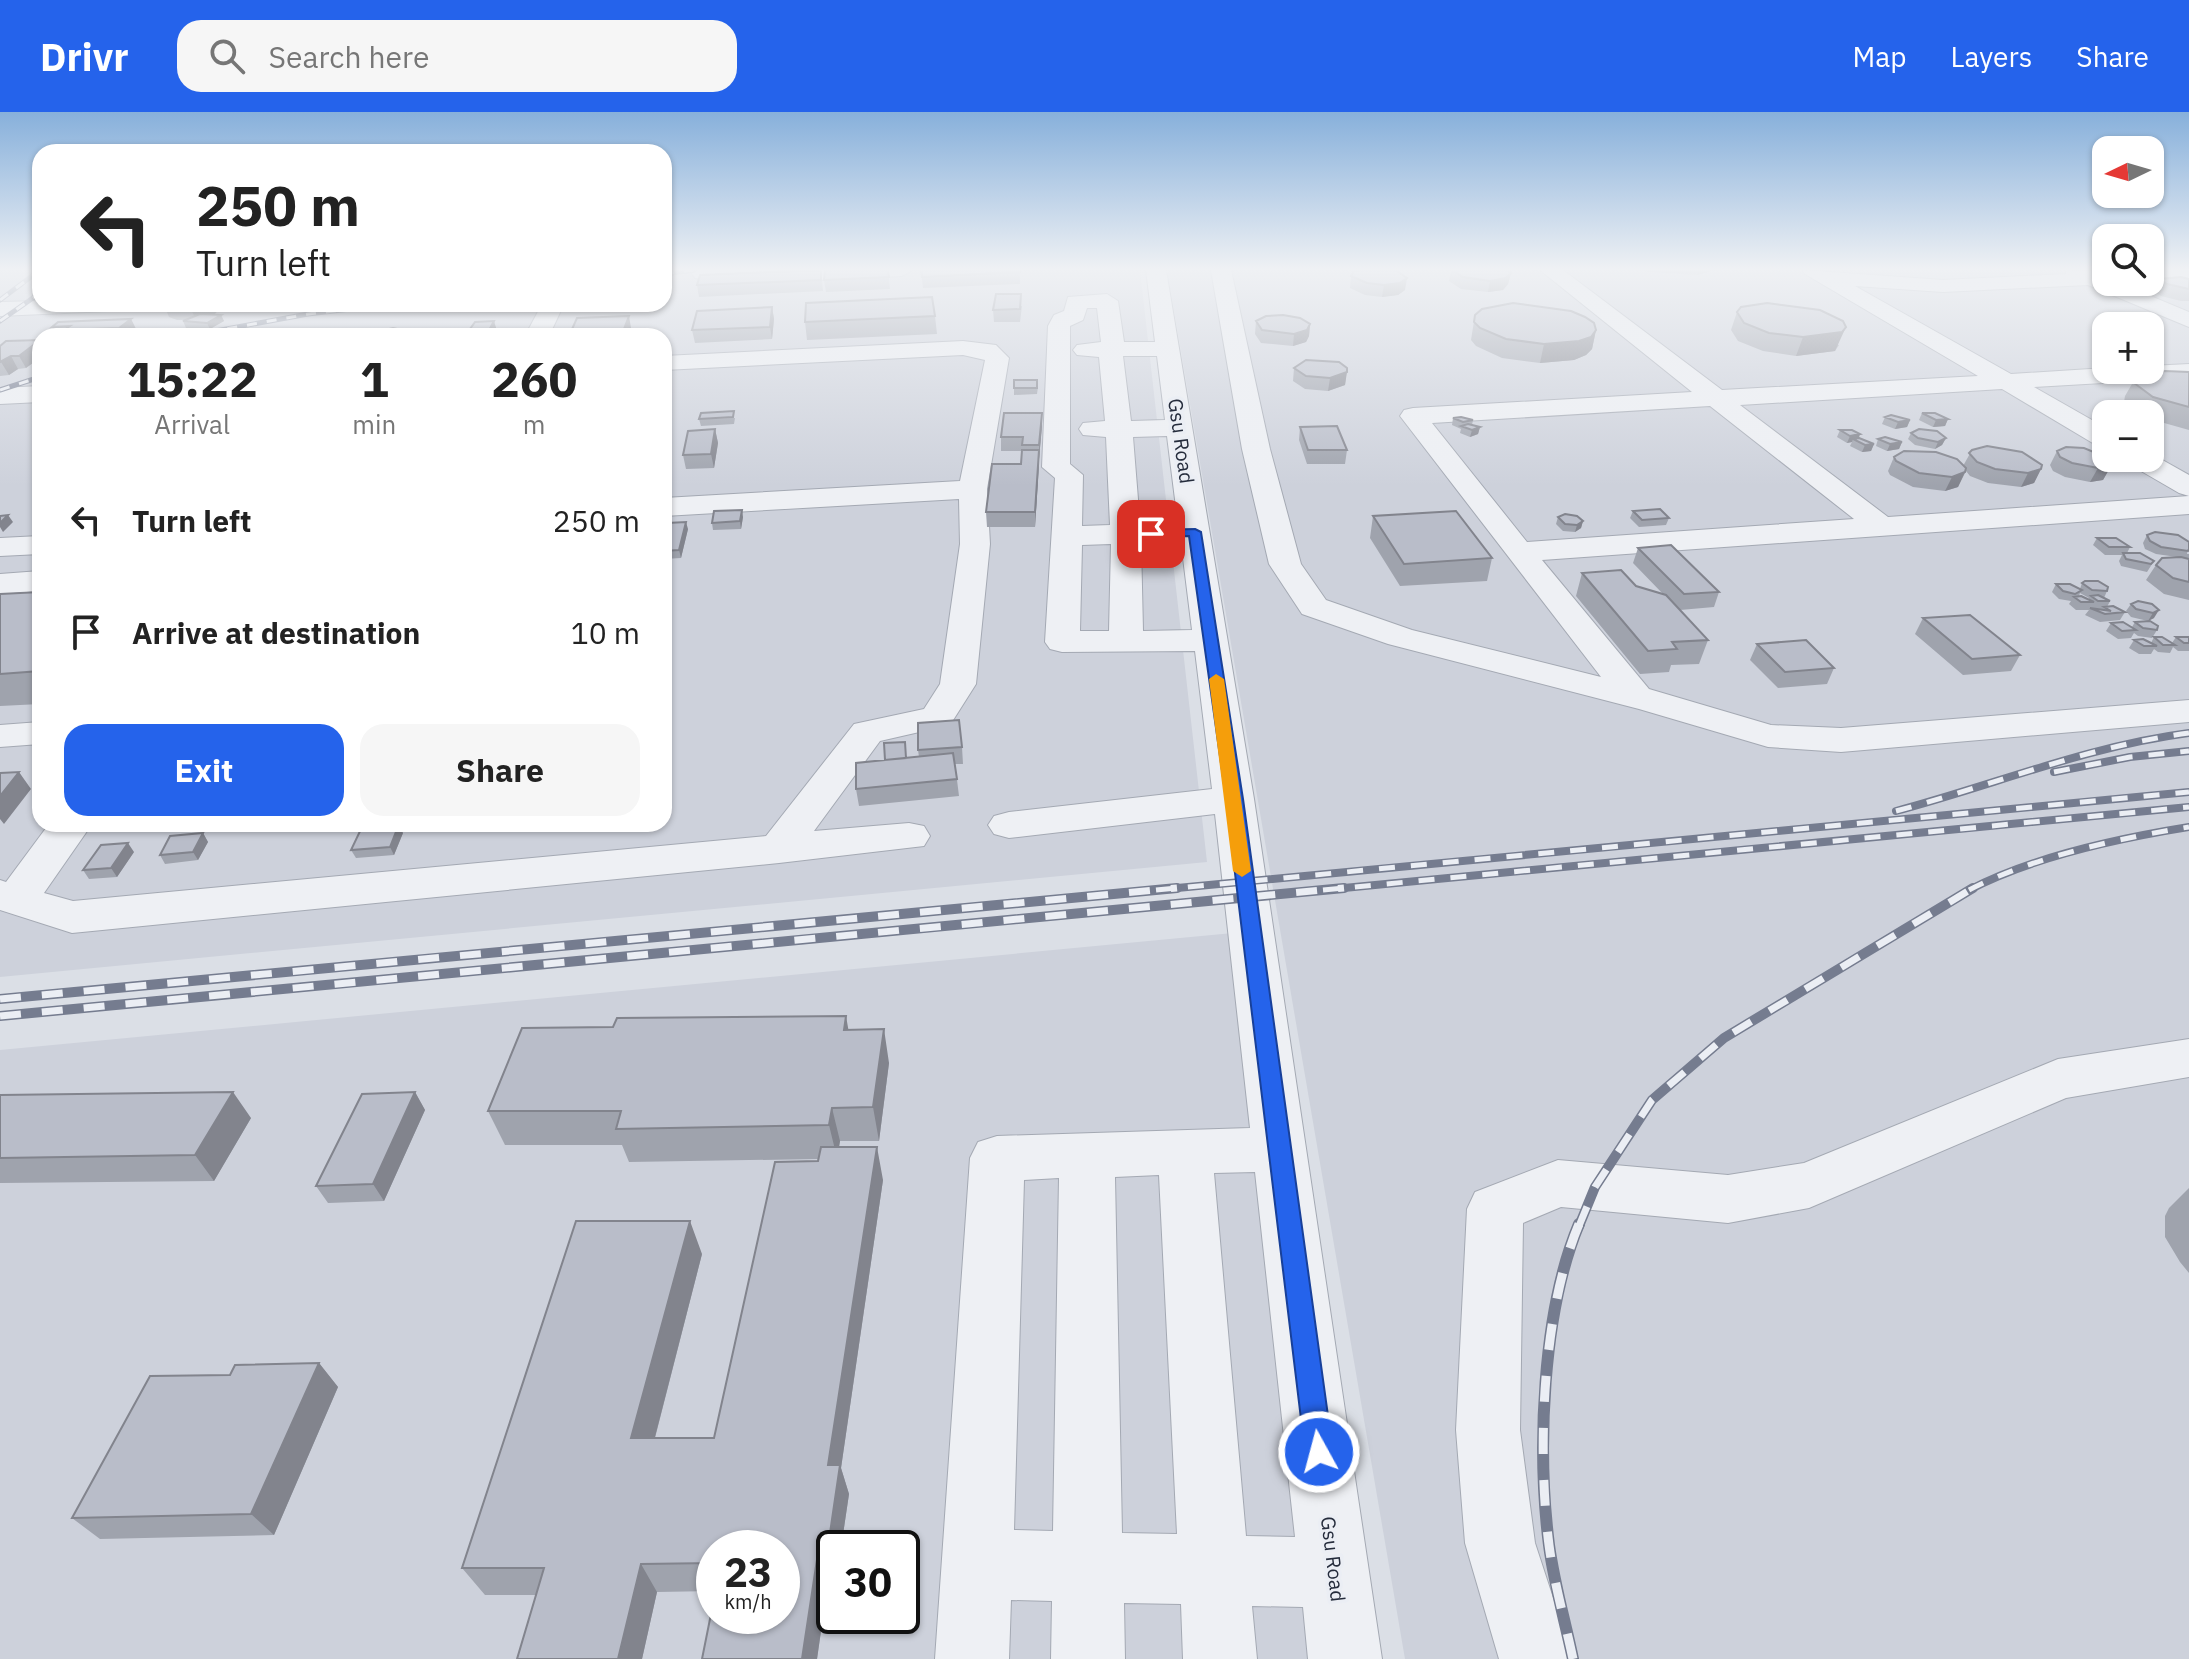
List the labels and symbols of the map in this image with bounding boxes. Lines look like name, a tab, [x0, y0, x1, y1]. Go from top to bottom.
north arrow	[2092, 136, 2164, 208]
street label: Gsu Road	[1162, 397, 1201, 485]
pin	[1117, 500, 1185, 568]
position arrow	[1277, 1410, 1361, 1494]
street label: Gsu Road	[1315, 1515, 1352, 1603]
speed limit sign: 30	[816, 1530, 920, 1634]

